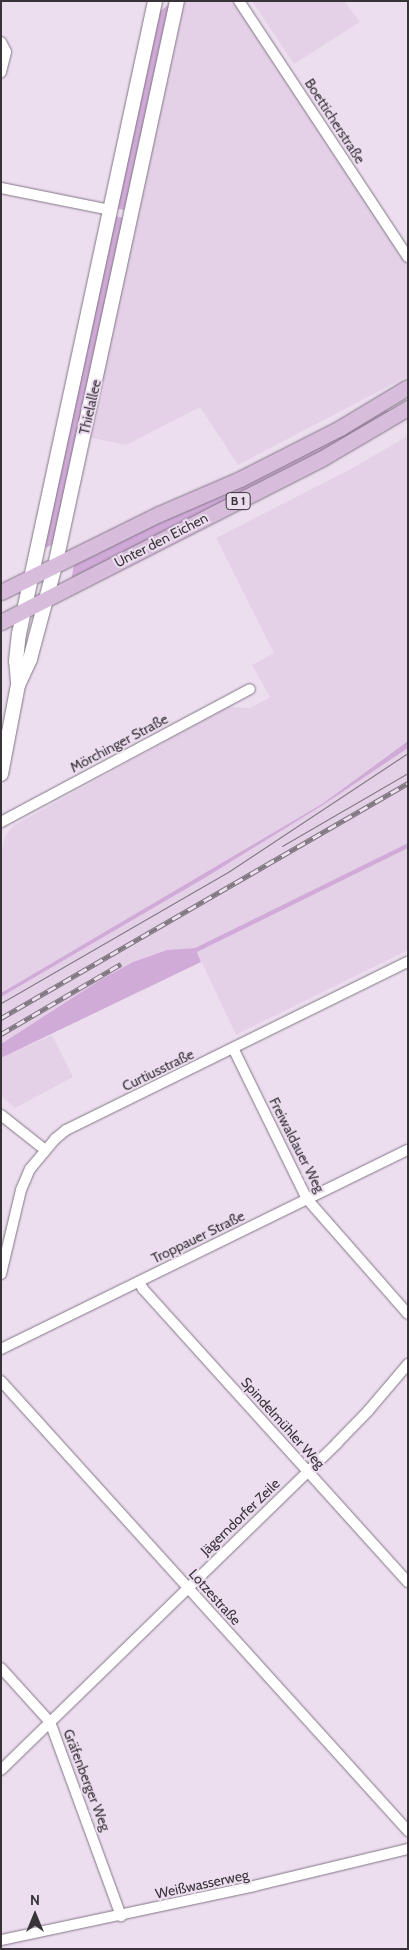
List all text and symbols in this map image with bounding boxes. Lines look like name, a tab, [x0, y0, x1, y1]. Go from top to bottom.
street label: Boetticherstraße	[301, 75, 369, 167]
street label: Thielallee	[76, 378, 104, 436]
road number: B 1	[226, 492, 250, 511]
street label: Unter den Eichen	[111, 509, 211, 571]
street label: Mörchinger Straße	[67, 710, 171, 776]
street label: Curtiusstraße	[119, 1045, 197, 1095]
street label: Freiwaldauer Weg	[266, 1095, 328, 1195]
street label: Troppauer Straße	[149, 1207, 247, 1267]
street label: Spindelmühler Weg	[238, 1374, 328, 1472]
street label: Jägerndorfer Zeile	[197, 1475, 283, 1559]
street label: Lotzestraße	[185, 1566, 245, 1628]
street label: Gräfenberger Weg	[60, 1727, 114, 1833]
street label: Weißwasserweg	[154, 1866, 250, 1902]
north arrow	[10, 1890, 60, 1940]
text: N	[30, 1891, 40, 1909]

